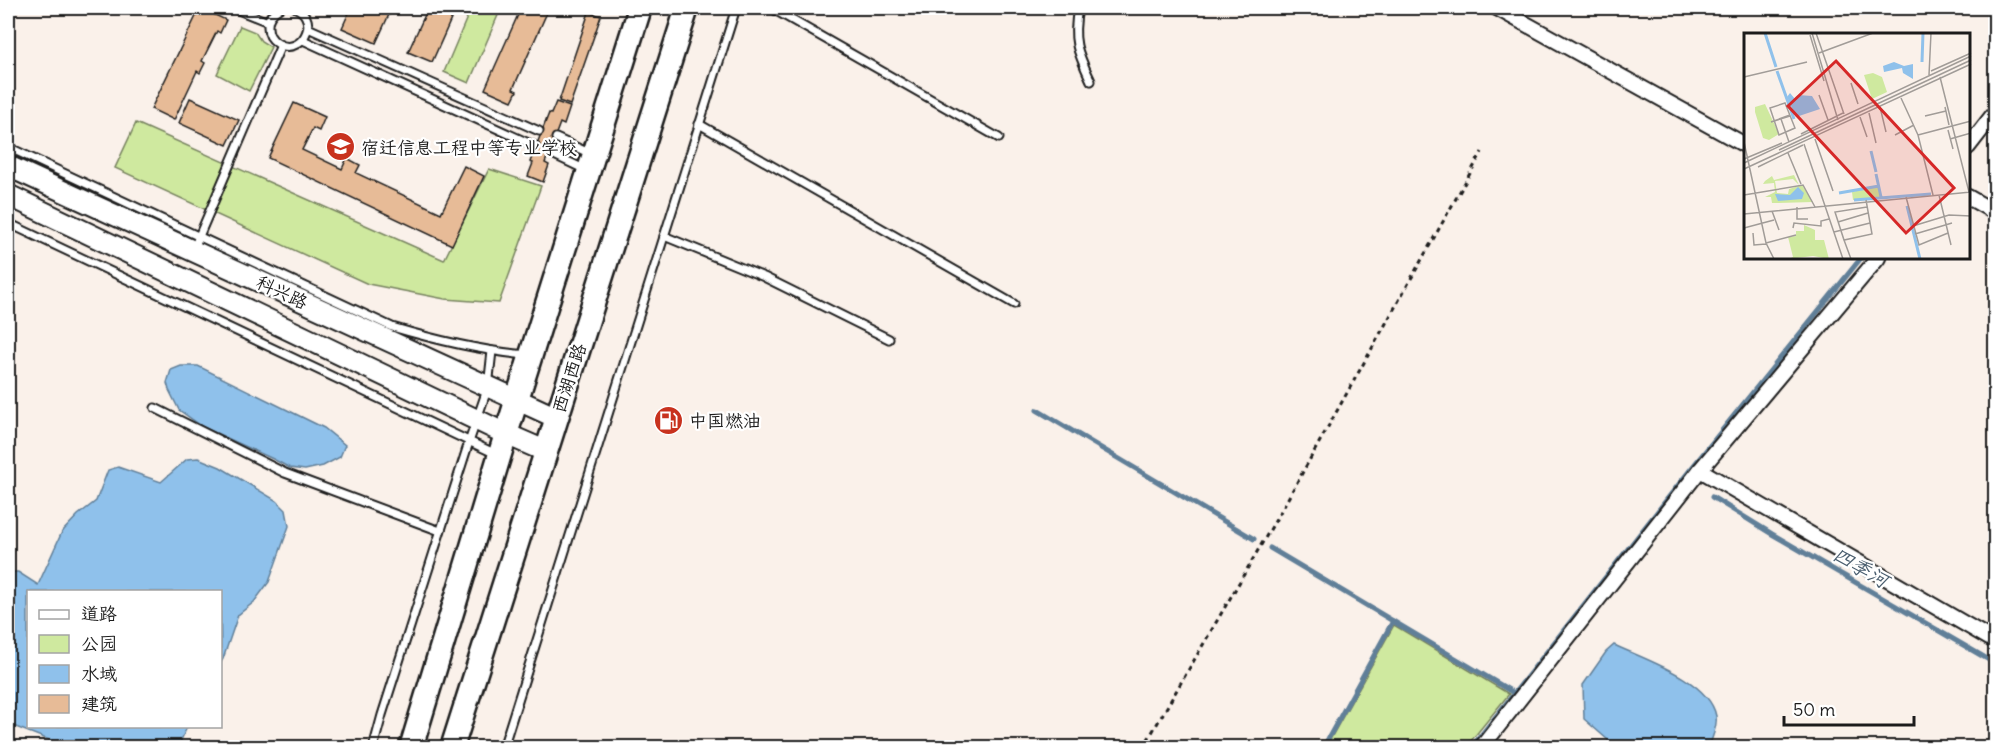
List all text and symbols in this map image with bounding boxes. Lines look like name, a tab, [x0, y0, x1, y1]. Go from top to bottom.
inset map	[1744, 33, 1970, 260]
school or university icon: 宿迁信息工程中等专业学校	[324, 131, 356, 163]
place label: 宿迁信息工程中等专业学校	[361, 136, 577, 159]
street label: 科兴路	[253, 270, 311, 314]
street label: 西湖西路	[547, 340, 591, 416]
fuel station icon: 中国燃油	[652, 404, 684, 436]
place label: 中国燃油	[689, 409, 761, 432]
water label: 四季河	[1829, 541, 1896, 594]
legend	[27, 590, 222, 728]
text: 道路	[81, 602, 117, 625]
text: 公园	[81, 632, 117, 655]
text: 水域	[81, 662, 117, 685]
scale bar	[1784, 689, 1914, 727]
text: 建筑	[81, 692, 117, 715]
text: 50 m	[1793, 698, 1835, 721]

